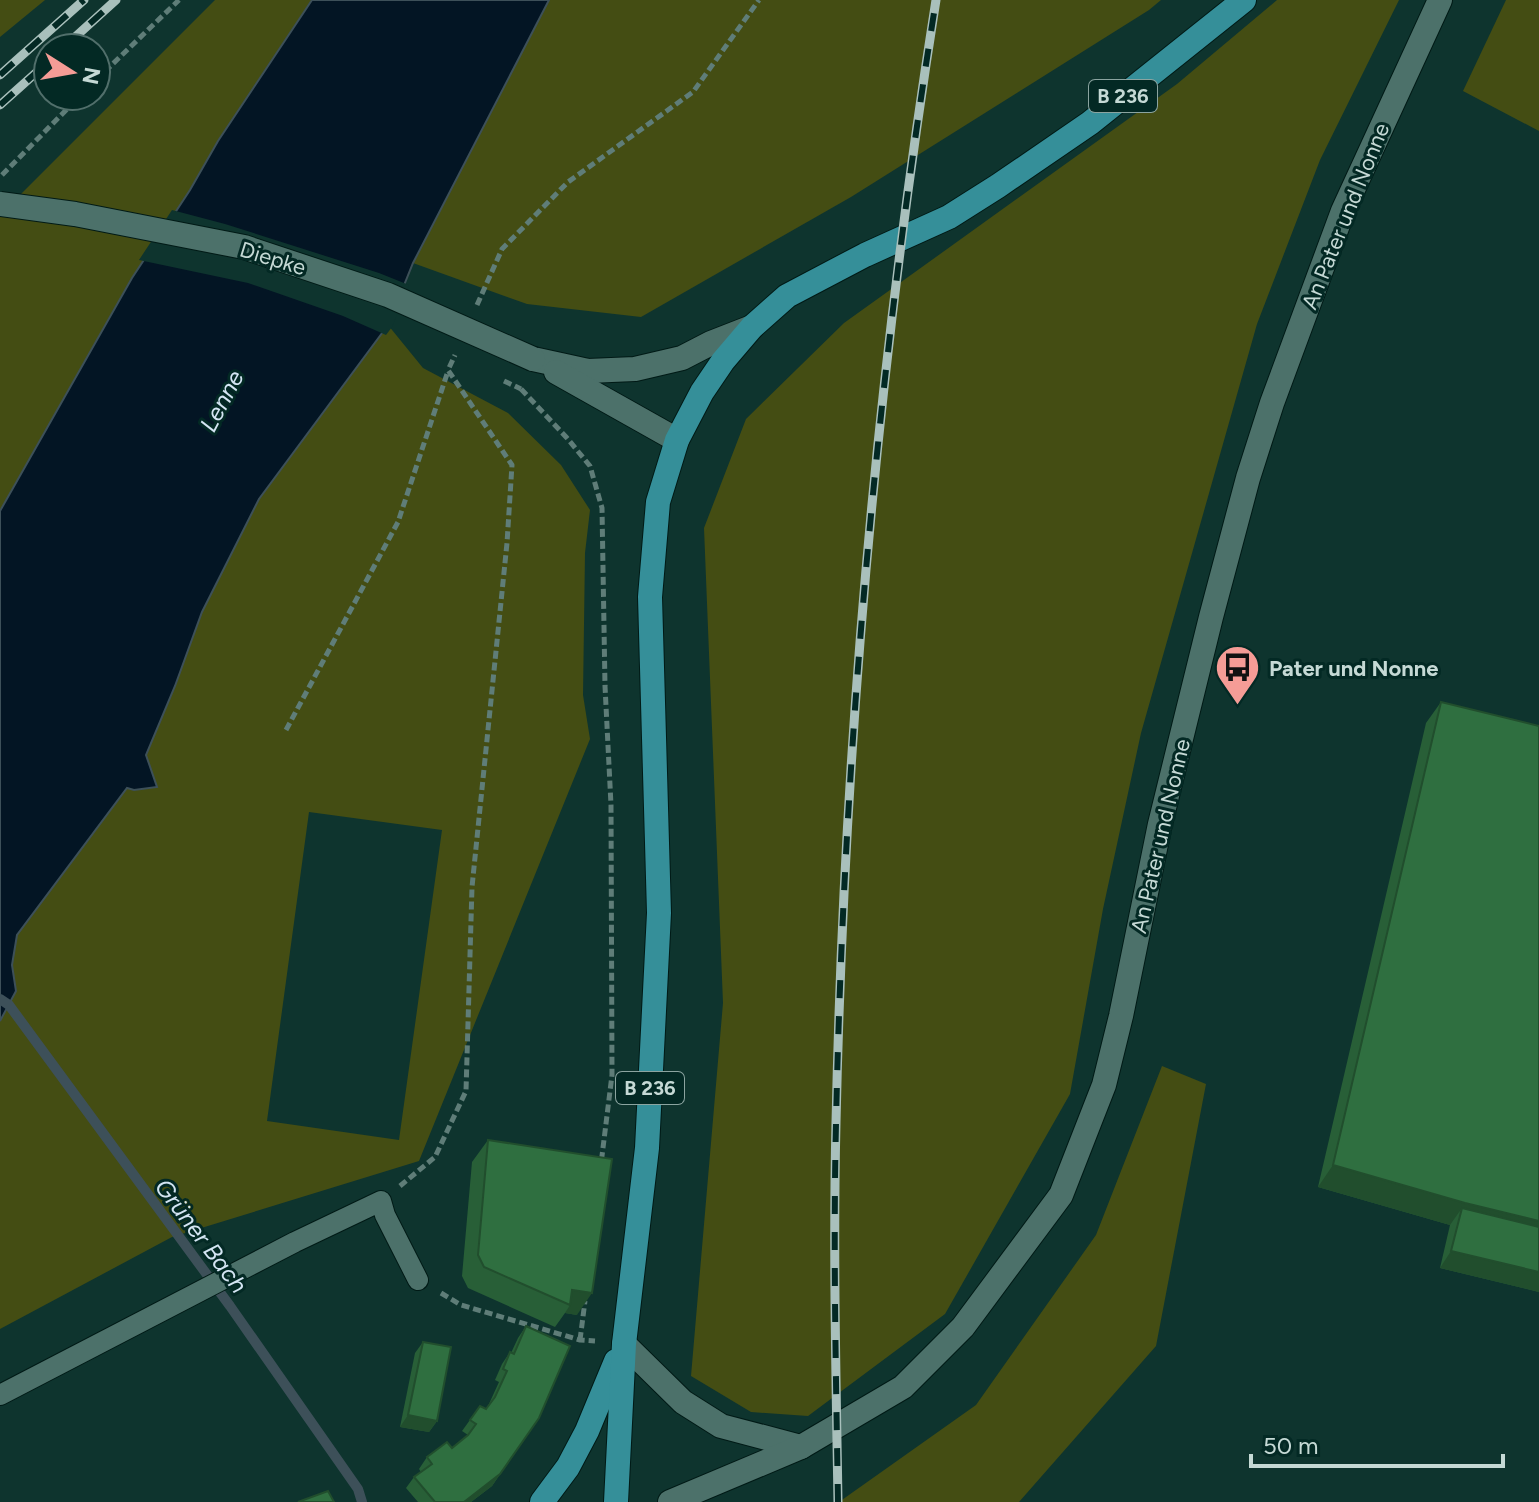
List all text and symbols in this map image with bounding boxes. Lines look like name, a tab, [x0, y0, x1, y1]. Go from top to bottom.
north arrow	[32, 32, 112, 112]
text: N	[76, 65, 106, 87]
road number: B 236	[1089, 80, 1157, 112]
street label: An Pater und Nonne	[1296, 119, 1395, 313]
street label: Diepke	[237, 236, 309, 281]
water label: Lenne	[193, 365, 250, 437]
bus stop icon: Pater und Nonne	[1214, 644, 1262, 707]
place label: Pater und Nonne	[1269, 655, 1438, 682]
street label: An Pater und Nonne	[1125, 736, 1196, 936]
road number: B 236	[616, 1072, 684, 1104]
water label: Grüner Bach	[149, 1173, 254, 1299]
scale bar	[1251, 1418, 1503, 1468]
text: 50 m	[1263, 1431, 1319, 1460]

